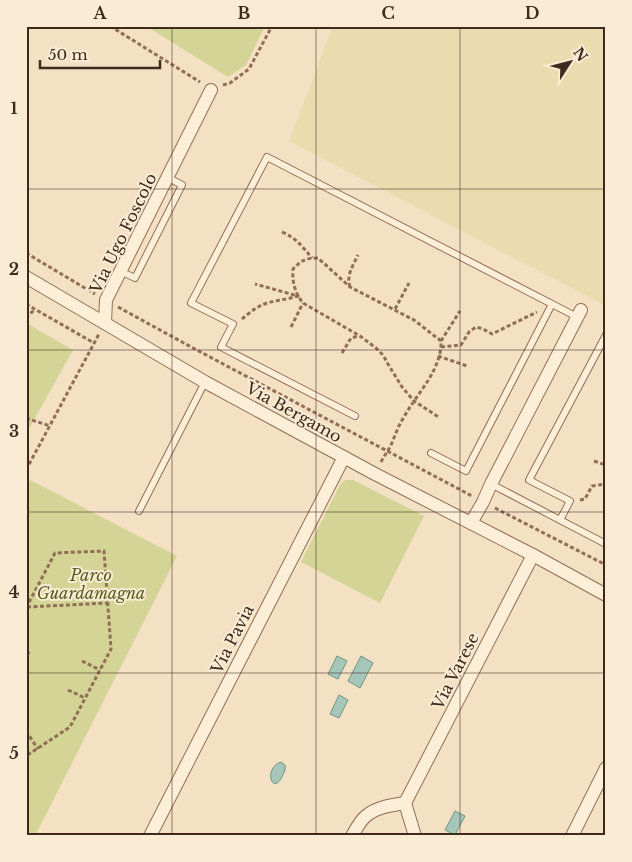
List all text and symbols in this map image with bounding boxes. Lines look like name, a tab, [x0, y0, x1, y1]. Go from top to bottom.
text: A	[93, 3, 108, 23]
text: B	[238, 3, 251, 23]
text: C	[381, 3, 395, 23]
text: D	[525, 3, 539, 23]
scale bar	[40, 38, 160, 70]
north arrow	[544, 38, 594, 88]
text: N	[569, 44, 592, 65]
text: 50 m	[48, 45, 88, 64]
text: 1	[11, 98, 18, 118]
street label: Via Ugo Foscolo	[85, 170, 161, 297]
text: 2	[9, 259, 19, 279]
street label: Via Bergamo	[242, 377, 345, 447]
text: 3	[9, 421, 19, 441]
park label: Parco Guardamagna	[37, 565, 145, 603]
text: 4	[9, 582, 19, 602]
street label: Via Pavia	[206, 601, 258, 678]
street label: Via Varese	[427, 629, 483, 714]
text: 5	[9, 743, 19, 763]

